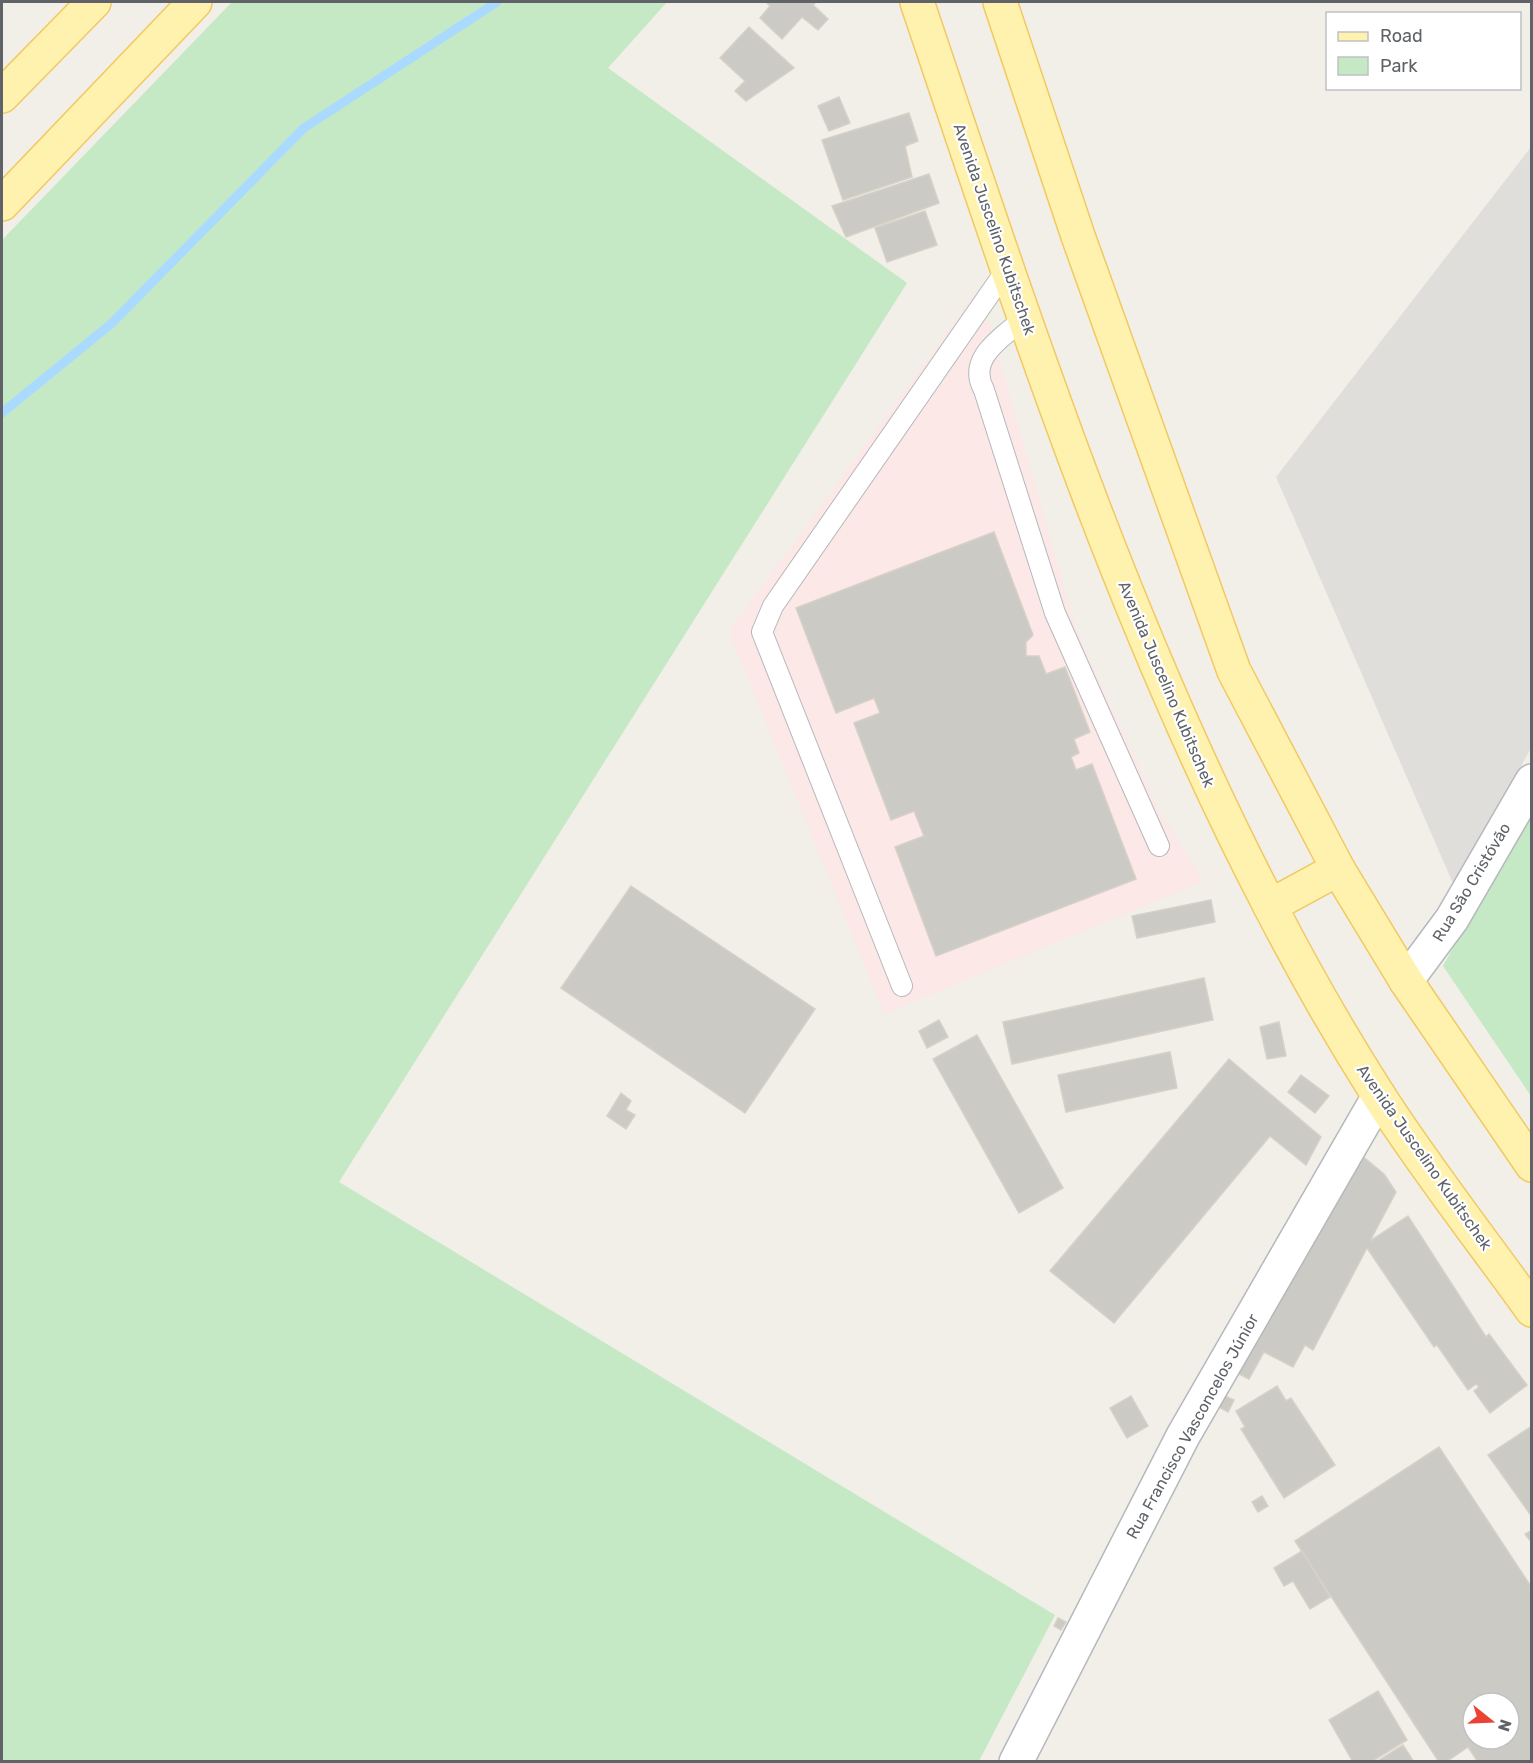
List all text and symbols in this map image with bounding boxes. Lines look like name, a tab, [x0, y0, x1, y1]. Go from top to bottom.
legend	[1326, 12, 1521, 90]
text: Road	[1380, 25, 1423, 47]
text: Park	[1380, 55, 1418, 77]
street label: Avenida Juscelino Kubitschek	[949, 121, 1040, 338]
street label: Avenida Juscelino Kubitschek	[1114, 578, 1219, 791]
street label: Rua São Cristóvão	[1428, 819, 1514, 945]
street label: Avenida Juscelino Kubitschek	[1353, 1061, 1497, 1254]
street label: Rua Francisco Vasconcelos Júnior	[1122, 1310, 1262, 1542]
north arrow	[1461, 1691, 1521, 1751]
text: N	[1494, 1717, 1516, 1734]

